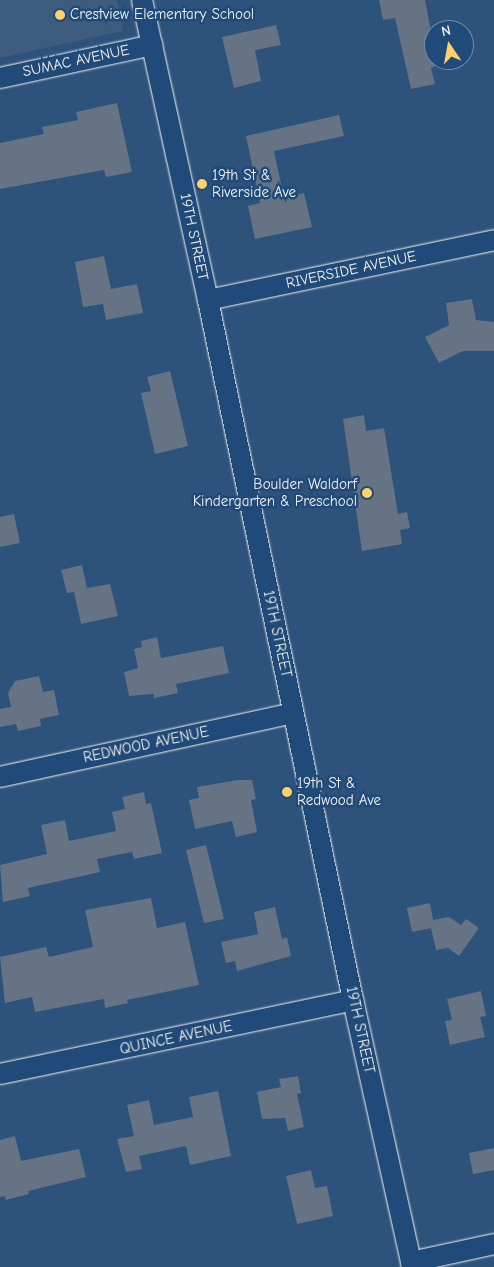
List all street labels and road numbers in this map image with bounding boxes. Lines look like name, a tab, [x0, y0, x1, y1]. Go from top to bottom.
street label: SUMAC AVENUE	[21, 41, 131, 81]
street label: 19TH STREET	[176, 192, 212, 282]
street label: RIVERSIDE AVENUE	[284, 247, 418, 293]
street label: 19TH STREET	[259, 589, 295, 679]
street label: REDWOOD AVENUE	[82, 723, 210, 767]
street label: 19TH STREET	[342, 985, 378, 1075]
street label: QUINCE AVENUE	[118, 1017, 234, 1059]

